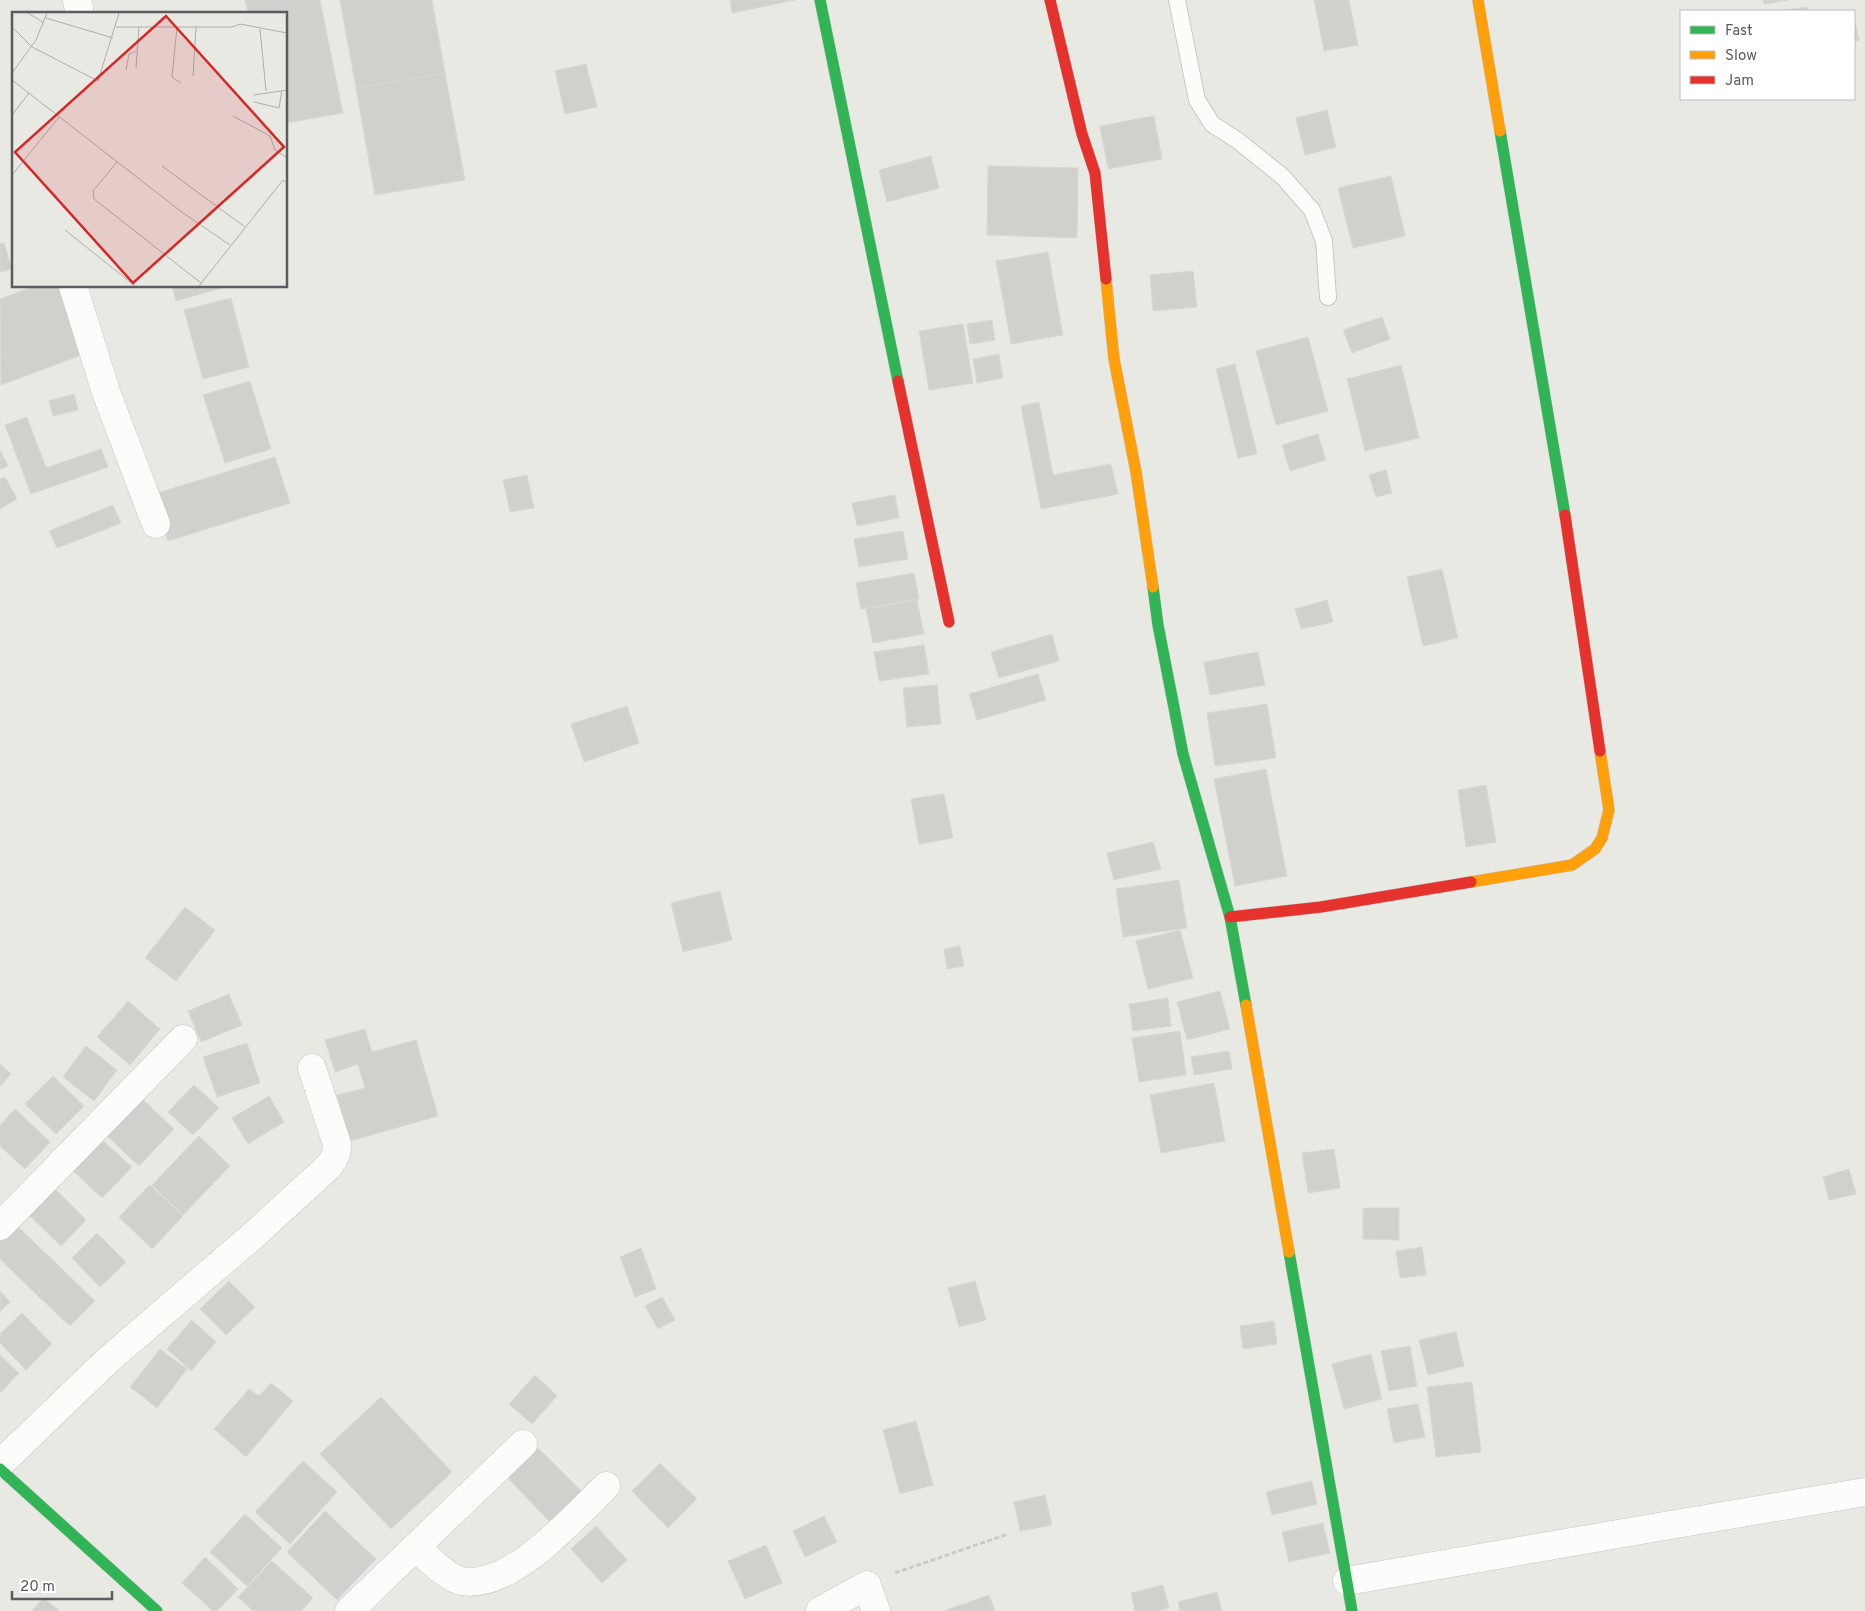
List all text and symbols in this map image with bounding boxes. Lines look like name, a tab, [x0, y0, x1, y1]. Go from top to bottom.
legend	[1680, 10, 1855, 100]
inset map	[12, 12, 288, 288]
text: Fast	[1725, 22, 1753, 41]
text: Slow	[1725, 47, 1757, 66]
text: Jam	[1725, 72, 1754, 91]
scale bar	[12, 1568, 112, 1600]
text: 20 m	[20, 1578, 55, 1597]

